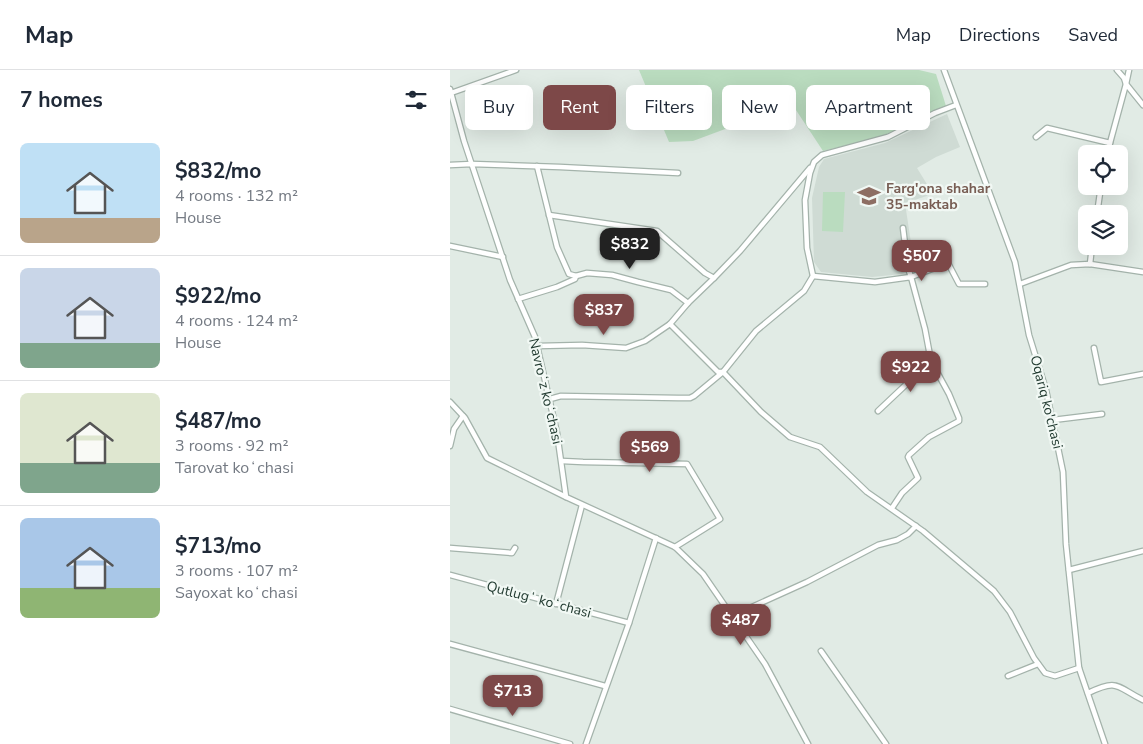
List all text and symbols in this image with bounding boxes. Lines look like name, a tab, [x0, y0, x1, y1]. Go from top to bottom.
text: Map	[25, 19, 73, 51]
text: Map	[896, 23, 931, 47]
text: Directions	[959, 23, 1040, 47]
text: Saved	[1068, 23, 1118, 47]
chip: Buy	[465, 85, 533, 130]
chip: Rent	[543, 85, 616, 130]
chip: Filters	[626, 85, 712, 130]
chip: New	[722, 85, 796, 130]
chip: Apartment	[806, 85, 930, 130]
text: 7 homes	[20, 86, 103, 114]
icon: filters	[402, 86, 430, 114]
map controls	[1078, 145, 1128, 255]
button: locate	[1078, 145, 1128, 195]
text: $832/mo	[175, 157, 261, 185]
icon: home	[60, 163, 120, 223]
place label: Farg'ona shahar 35-maktab	[886, 179, 991, 214]
school or university icon: Farg'ona shahar 35-maktab	[856, 183, 882, 209]
text: 4 rooms · 132 m²	[175, 185, 298, 207]
button: layers	[1078, 205, 1128, 255]
text: House	[175, 207, 221, 229]
pin: $832	[600, 228, 660, 270]
text: $832	[611, 233, 649, 255]
pin: $507	[892, 240, 952, 282]
text: $507	[903, 245, 941, 267]
text: $922/mo	[175, 282, 261, 310]
icon: home	[60, 288, 120, 348]
pin: $837	[574, 294, 634, 336]
text: $837	[585, 299, 623, 321]
text: 4 rooms · 124 m²	[175, 310, 298, 332]
text: House	[175, 332, 221, 354]
street label: Navroʻz koʻchasi	[524, 336, 567, 446]
pin: $922	[881, 350, 941, 393]
street label: Oqariq ko'chasi	[1026, 353, 1067, 451]
text: $922	[892, 356, 930, 378]
text: $487/mo	[175, 407, 261, 435]
icon: home	[60, 413, 120, 473]
pin: $569	[620, 430, 680, 473]
text: 3 rooms · 92 m²	[175, 435, 288, 457]
text: $569	[631, 436, 669, 458]
text: Tarovat koʻchasi	[175, 457, 294, 479]
text: $713/mo	[175, 532, 261, 560]
icon: home	[60, 538, 120, 598]
text: 3 rooms · 107 m²	[175, 560, 298, 582]
street label: Qutlugʻ koʻchasi	[484, 576, 593, 623]
text: Sayoxat koʻchasi	[175, 582, 298, 604]
pin: $487	[711, 604, 771, 646]
text: $487	[722, 609, 760, 631]
pin: $713	[483, 674, 543, 717]
text: $713	[494, 680, 532, 702]

